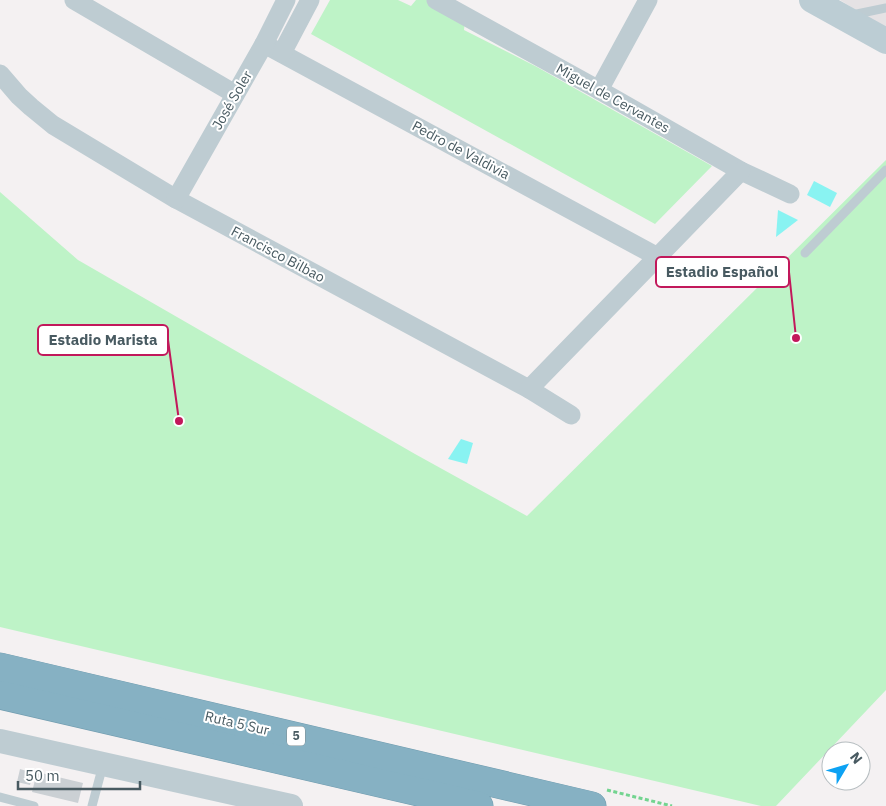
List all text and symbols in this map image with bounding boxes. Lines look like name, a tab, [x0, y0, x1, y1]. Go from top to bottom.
street label: Miguel de Cervantes	[553, 59, 673, 137]
street label: José Soler	[208, 67, 256, 133]
street label: Pedro de Valdivia	[409, 117, 513, 184]
street label: Francisco Bilbao	[228, 222, 328, 286]
callout: Estadio Español	[656, 257, 789, 287]
text: Estadio Español	[666, 262, 779, 281]
callout: Estadio Marista	[38, 325, 168, 355]
text: Estadio Marista	[48, 330, 158, 349]
street label: Ruta 5 Sur	[203, 707, 271, 739]
road number: 5	[287, 726, 305, 746]
north arrow	[821, 741, 871, 791]
text: N	[846, 748, 866, 768]
scale bar	[18, 758, 140, 790]
text: 50 m	[25, 766, 60, 785]

